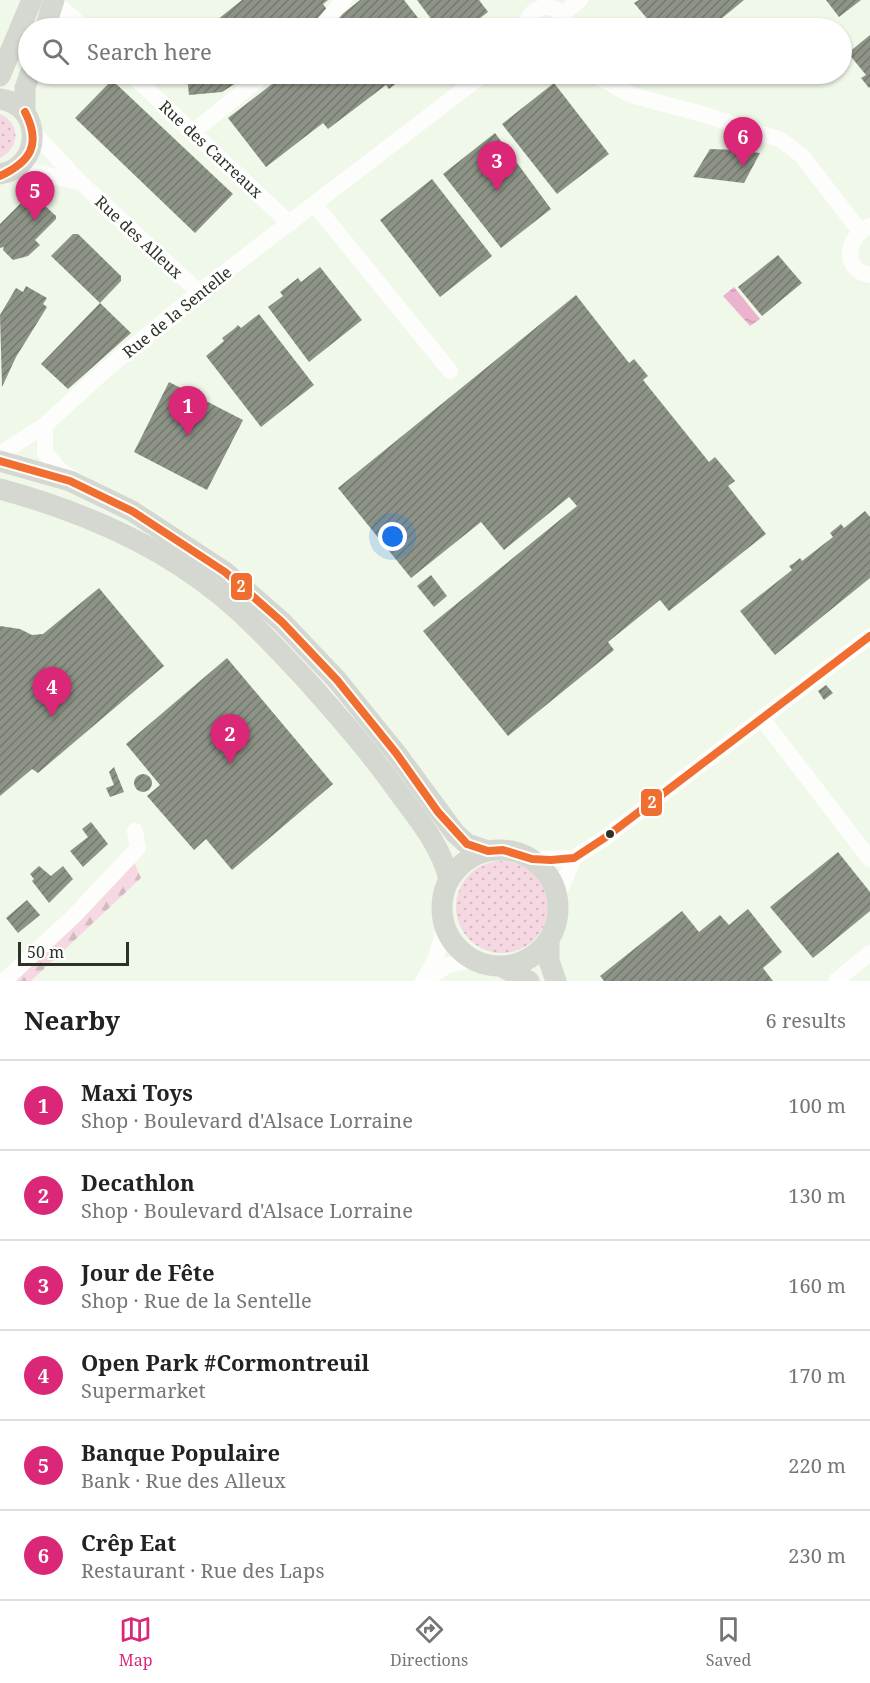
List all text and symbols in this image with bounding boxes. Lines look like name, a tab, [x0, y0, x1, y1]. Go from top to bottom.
search box	[18, 18, 852, 84]
icon: search	[39, 35, 72, 68]
text: Search here	[87, 36, 212, 66]
street label: Rue des Carreaux	[154, 95, 268, 203]
pin: 6	[724, 118, 762, 167]
pin: 3	[478, 142, 516, 191]
pin: 5	[15, 172, 54, 221]
street label: Rue des Alleux	[90, 191, 188, 284]
street label: Rue de la Sentelle	[118, 261, 236, 363]
pin: 1	[168, 386, 207, 436]
your location	[378, 522, 407, 551]
line badge: 2	[230, 572, 253, 601]
text: 2	[236, 575, 246, 597]
pin: 4	[32, 668, 72, 717]
pin: 2	[210, 714, 250, 764]
line badge: 2	[640, 788, 663, 817]
text: 2	[647, 791, 657, 813]
unlabelled marker	[604, 828, 616, 840]
scale bar	[18, 939, 129, 966]
text: 50 m	[27, 941, 64, 963]
text: Nearby	[24, 1002, 120, 1038]
text: 6 results	[766, 1007, 846, 1034]
text: Maxi Toys	[81, 1077, 193, 1107]
text: 1	[38, 1092, 49, 1119]
text: 100 m	[788, 1092, 846, 1119]
text: Shop · Boulevard d'Alsace Lorraine	[81, 1107, 413, 1134]
text: Decathlon	[81, 1167, 195, 1197]
text: 2	[38, 1182, 49, 1209]
text: 130 m	[788, 1182, 846, 1209]
text: Shop · Boulevard d'Alsace Lorraine	[81, 1197, 413, 1224]
text: Jour de Fête	[81, 1257, 215, 1287]
text: 3	[38, 1272, 49, 1299]
text: 160 m	[788, 1272, 846, 1299]
text: Shop · Rue de la Sentelle	[81, 1287, 312, 1314]
text: Open Park #Cormontreuil	[81, 1347, 369, 1377]
text: 4	[38, 1362, 49, 1389]
text: 170 m	[788, 1362, 846, 1389]
text: Supermarket	[81, 1377, 206, 1404]
text: Banque Populaire	[81, 1437, 280, 1467]
text: 5	[38, 1452, 49, 1479]
text: 220 m	[788, 1452, 846, 1479]
text: Bank · Rue des Alleux	[81, 1467, 286, 1494]
text: Crêp Eat	[81, 1527, 176, 1557]
text: 6	[38, 1542, 49, 1569]
text: 230 m	[788, 1542, 846, 1569]
text: Restaurant · Rue des Laps	[81, 1557, 324, 1584]
tab: Map	[119, 1613, 153, 1671]
tab: Directions	[390, 1613, 468, 1671]
tab: Saved	[706, 1613, 751, 1671]

